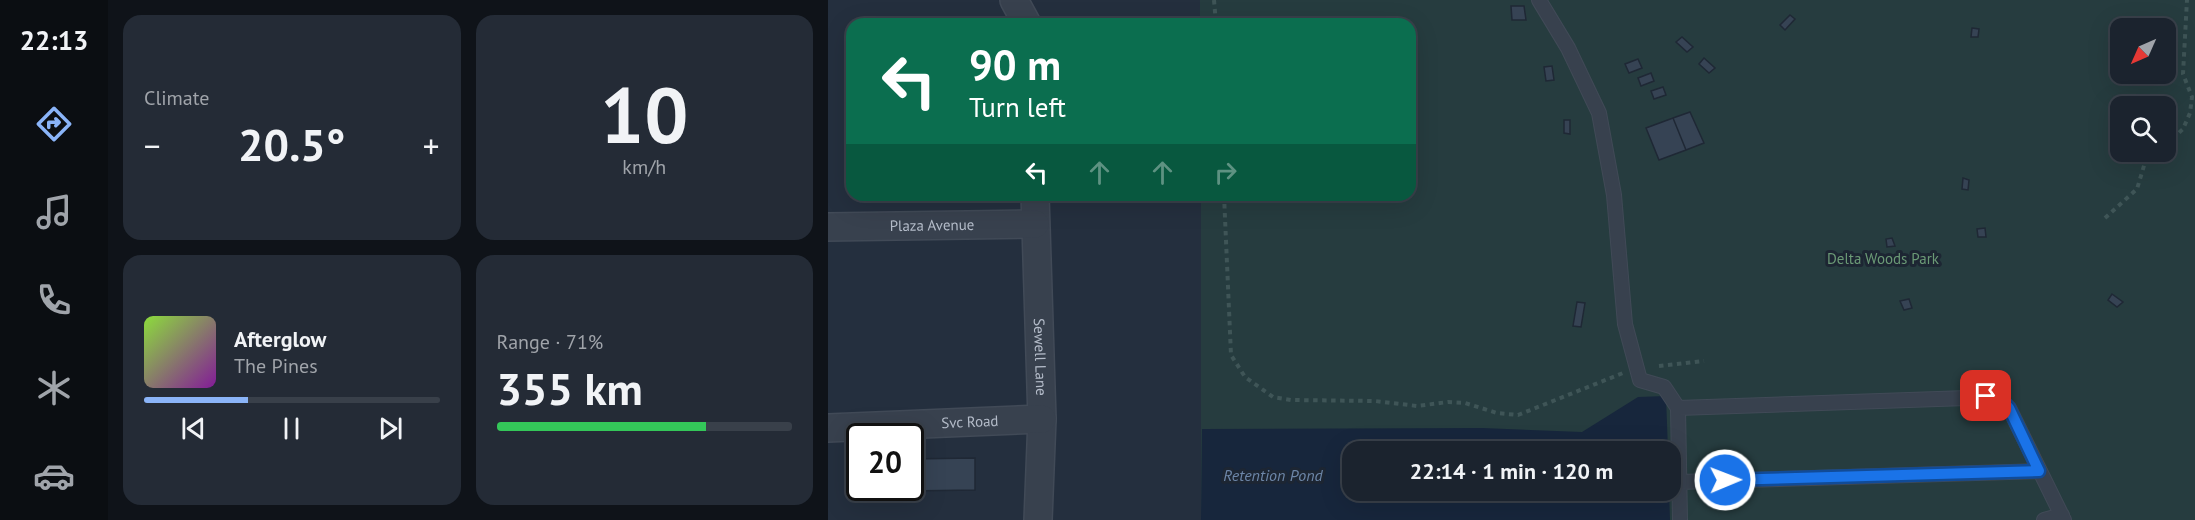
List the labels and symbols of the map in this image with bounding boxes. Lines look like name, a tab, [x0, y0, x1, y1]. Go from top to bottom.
north arrow	[2110, 18, 2176, 84]
street label: Plaza Avenue	[889, 215, 975, 235]
park label: Delta Woods Park	[1827, 249, 1940, 268]
street label: Sewell Lane	[1030, 318, 1051, 396]
pin	[1960, 370, 2011, 421]
street label: Svc Road	[941, 411, 999, 432]
speed limit sign: 20	[846, 423, 924, 501]
position arrow	[1693, 448, 1757, 512]
water label: Retention Pond	[1223, 465, 1324, 485]

